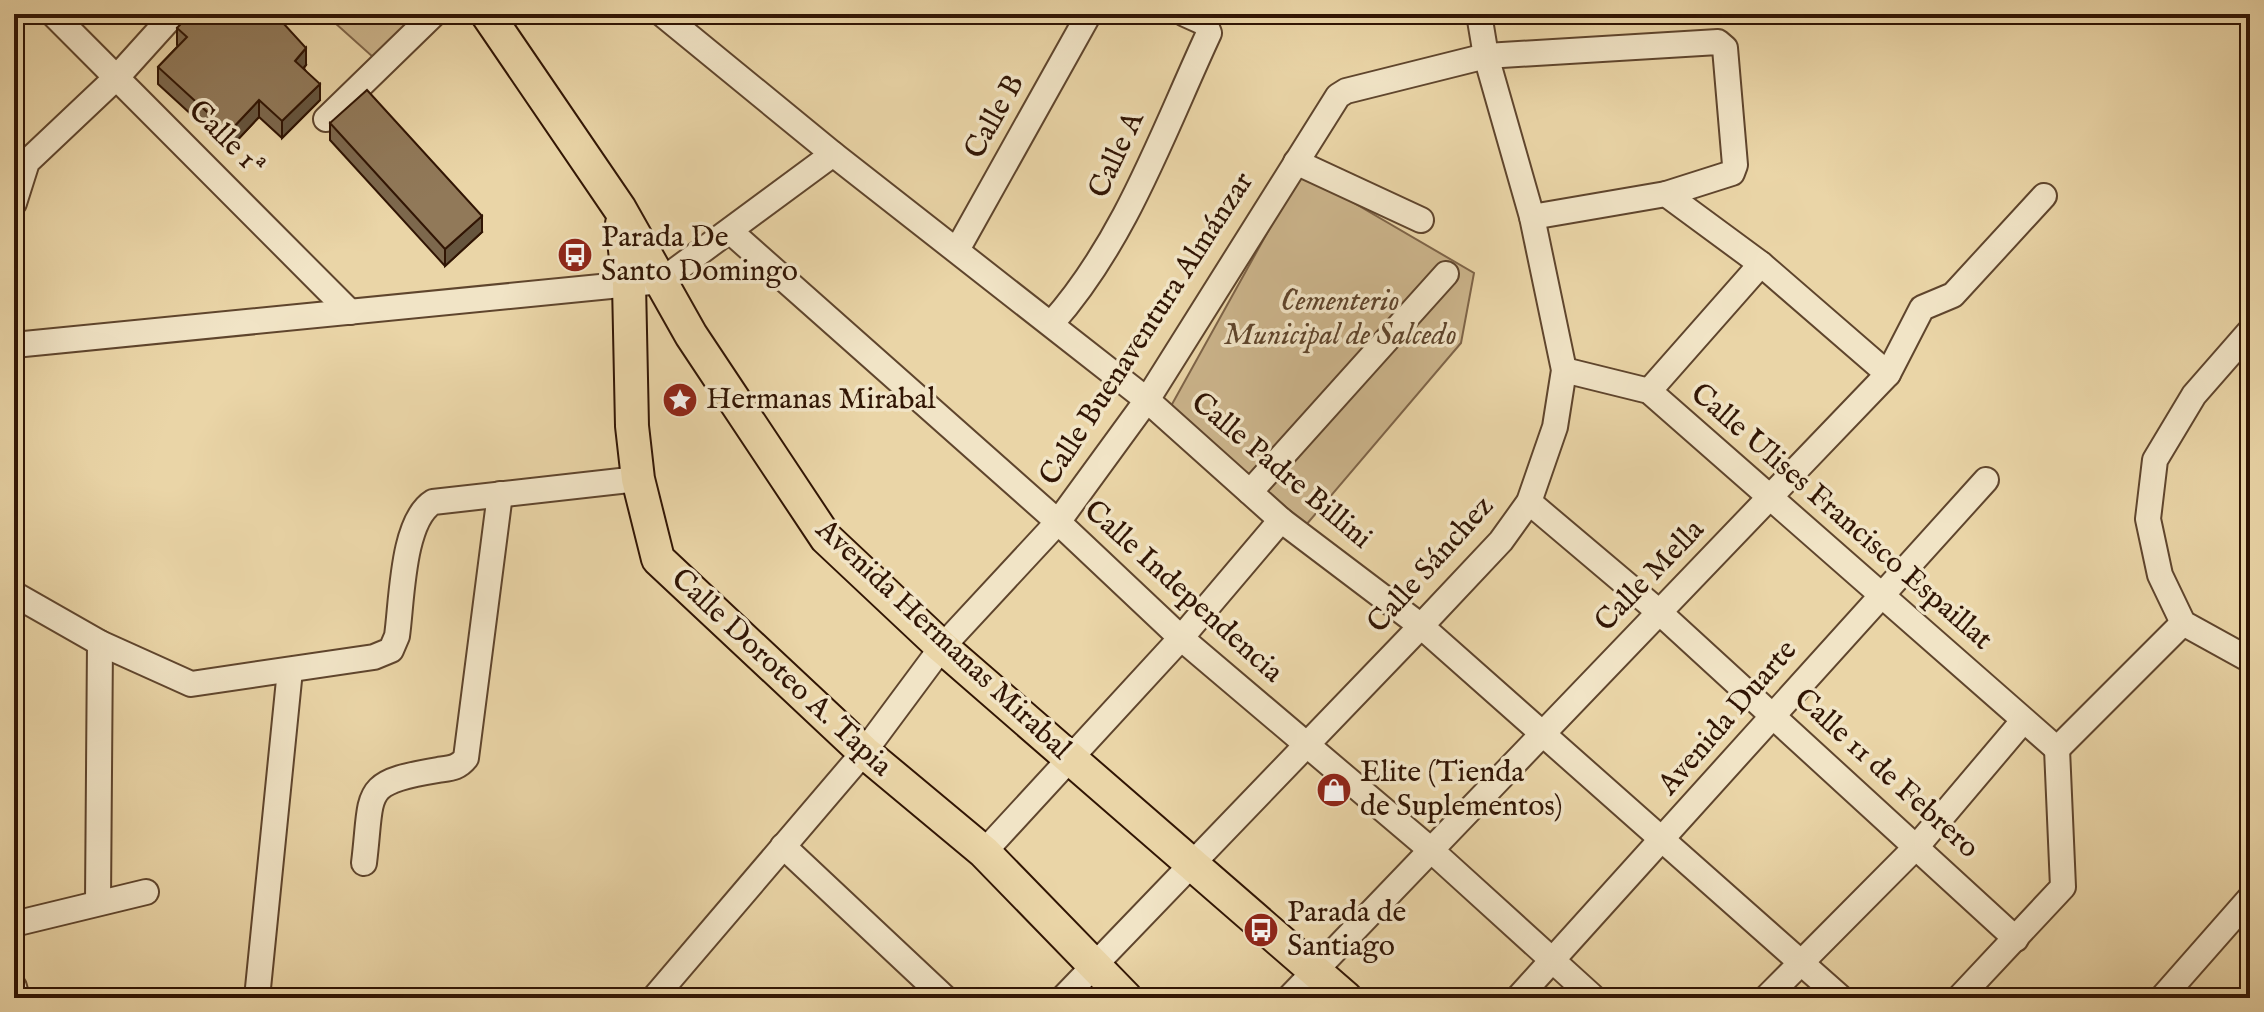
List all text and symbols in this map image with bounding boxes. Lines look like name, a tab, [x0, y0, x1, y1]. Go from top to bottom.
street label: Calle B	[956, 68, 1034, 166]
street label: Calle 1ª	[179, 92, 273, 186]
street label: Calle A	[1080, 105, 1154, 204]
street label: Calle Buenaventura Almánzar	[1031, 165, 1263, 493]
place label: Parada De Santo Domingo	[601, 219, 798, 291]
bus stop icon: Parada De Santo Domingo	[556, 236, 594, 274]
park label: Cementerio Municipal de Salcedo	[1223, 283, 1457, 355]
street label: Calle Ulises Francisco Espaillat	[1682, 375, 2000, 659]
place icon: Hermanas Mirabal	[661, 381, 699, 419]
place label: Hermanas Mirabal	[706, 381, 937, 419]
street label: Calle Padre Billini	[1183, 384, 1379, 558]
street label: Calle Sánchez	[1359, 488, 1503, 642]
street label: Calle Independencia	[1075, 492, 1291, 692]
street label: Avenida Hermanas Mirabal	[807, 511, 1079, 769]
street label: Calle Mella	[1587, 512, 1713, 640]
street label: Calle Doroteo A. Tapia	[662, 561, 900, 785]
street label: Avenida Duarte	[1649, 632, 1806, 804]
street label: Calle 11 de Febrero	[1785, 681, 1987, 867]
place label: Elite (Tienda de Suplementos)	[1360, 754, 1563, 826]
shop icon: Elite (Tienda de Suplementos)	[1315, 771, 1353, 809]
place label: Parada de Santiago	[1287, 894, 1406, 966]
bus stop icon: Parada de Santiago	[1242, 911, 1280, 949]

